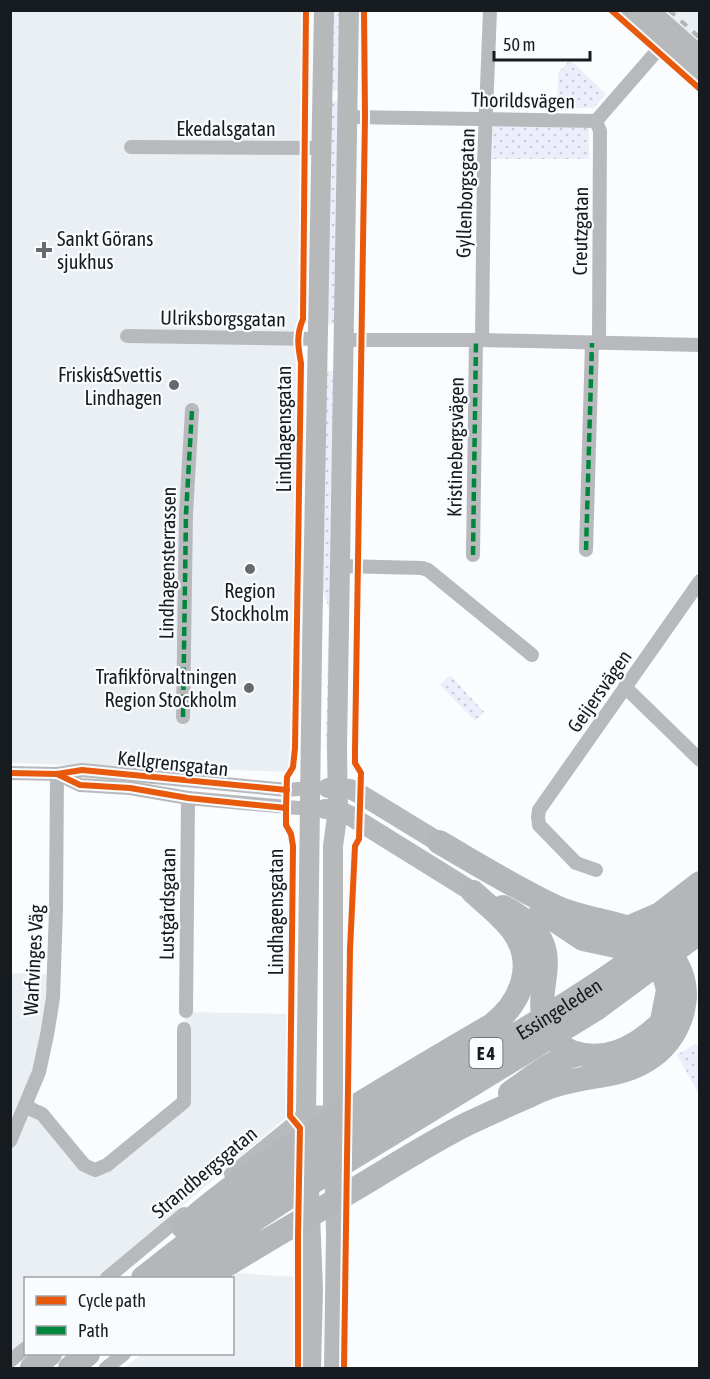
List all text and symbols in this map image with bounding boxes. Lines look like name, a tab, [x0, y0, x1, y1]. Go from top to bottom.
scale bar	[494, 24, 590, 62]
text: 50 m	[503, 34, 535, 55]
street label: Thorildsvägen	[471, 88, 575, 112]
street label: Ekedalsgatan	[176, 117, 276, 140]
street label: Gyllenborgsgatan	[451, 128, 479, 258]
street label: Creutzgatan	[568, 186, 592, 276]
place label: Sankt Görans sjukhus	[57, 227, 153, 273]
marker: Sankt Görans sjukhus	[35, 241, 53, 259]
street label: Ulriksborgsgatan	[160, 305, 286, 331]
place label: Friskis&Svettis Lindhagen	[58, 363, 162, 409]
street label: Lindhagensgatan	[272, 366, 295, 492]
street label: Kristinebergsvägen	[442, 377, 468, 517]
marker: Friskis&Svettis Lindhagen	[167, 378, 181, 392]
street label: Lindhagensterrassen	[154, 486, 180, 640]
marker: Region Stockholm	[243, 562, 257, 576]
place label: Region Stockholm	[211, 579, 289, 625]
street label: Geijersvägen	[562, 645, 636, 737]
place label: Trafikförvaltningen Region Stockholm	[96, 665, 237, 711]
marker: Trafikförvaltningen Region Stockholm	[242, 681, 256, 695]
street label: Kellgrensgatan	[116, 746, 230, 780]
street label: Lustgårdsgatan	[155, 848, 179, 960]
street label: Lindhagensgatan	[264, 849, 287, 975]
street label: Warfvinges Väg	[19, 904, 47, 1016]
street label: Essingeleden	[512, 973, 606, 1044]
road number: E 4	[470, 1038, 502, 1068]
street label: Strandbergsgatan	[147, 1121, 261, 1223]
legend	[24, 1277, 234, 1355]
text: Cycle path	[78, 1290, 146, 1311]
text: Path	[78, 1320, 109, 1341]

